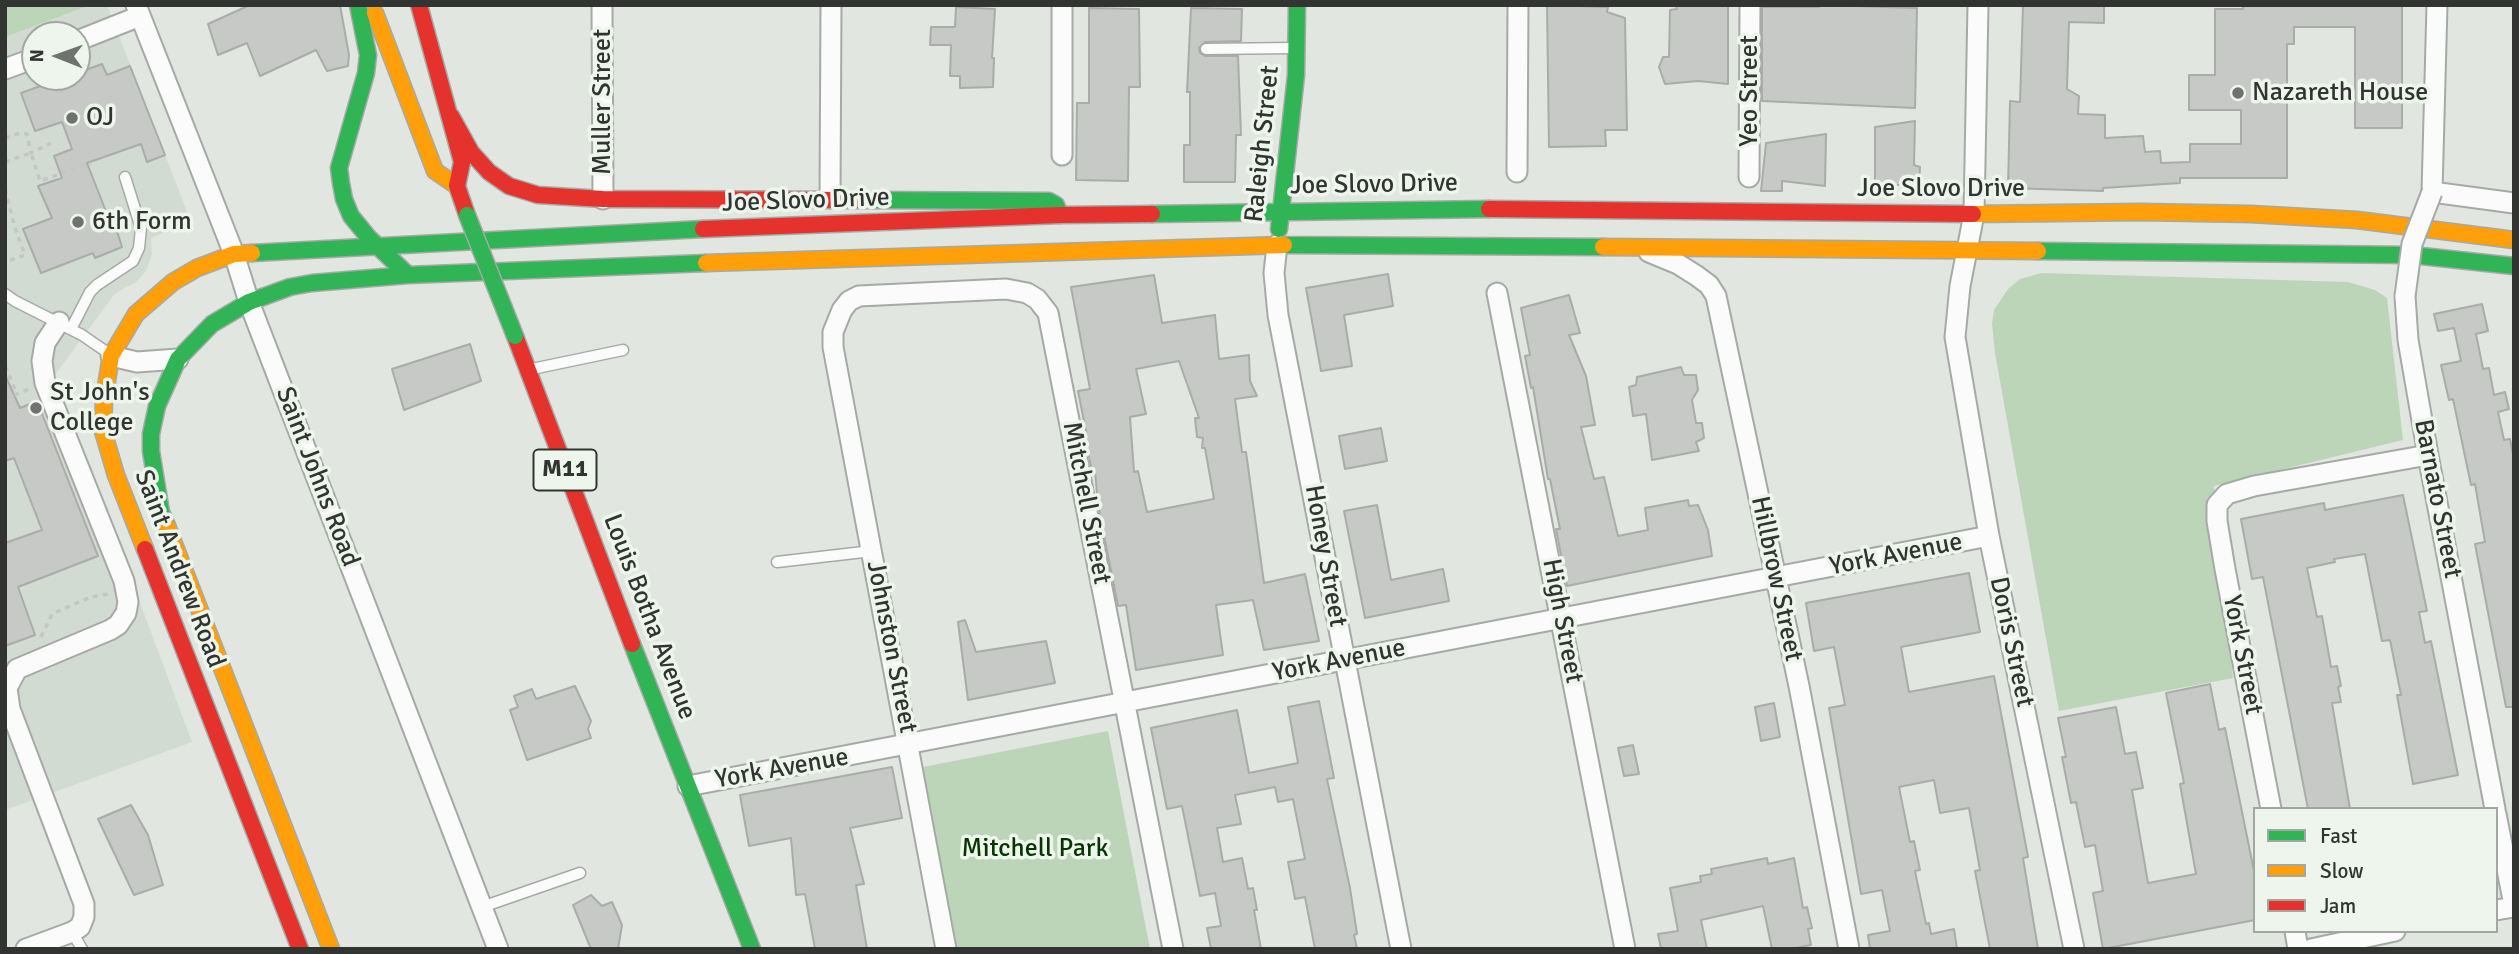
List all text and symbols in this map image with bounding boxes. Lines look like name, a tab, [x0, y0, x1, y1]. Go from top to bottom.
north arrow	[21, 21, 91, 91]
street label: Muller Street	[587, 29, 619, 175]
street label: Yeo Street	[1734, 35, 1766, 147]
text: N	[25, 49, 49, 62]
street label: Raleigh Street	[1239, 64, 1287, 224]
place label: Nazareth House	[2252, 77, 2428, 109]
marker: Nazareth House	[2230, 85, 2246, 101]
place label: OJ	[86, 102, 114, 134]
marker: OJ	[64, 110, 80, 126]
street label: Joe Slovo Drive	[1290, 168, 1458, 202]
street label: Joe Slovo Drive	[1857, 173, 2025, 205]
street label: Joe Slovo Drive	[722, 182, 890, 220]
place label: 6th Form	[92, 206, 192, 238]
marker: 6th Form	[70, 214, 86, 230]
place label: St John's College	[50, 377, 150, 438]
street label: Saint Johns Road	[268, 383, 366, 571]
marker: St John's College	[28, 400, 44, 416]
street label: Barnato Street	[2406, 417, 2468, 581]
street label: Mitchell Street	[1055, 419, 1117, 587]
road number: M11	[534, 449, 596, 490]
street label: Saint Andrew Road	[127, 466, 231, 672]
street label: Honey Street	[1297, 483, 1353, 629]
street label: Hillbrow Street	[1743, 494, 1809, 664]
street label: Louis Botha Avenue	[596, 510, 702, 724]
street label: York Avenue	[1827, 527, 1965, 583]
street label: High Street	[1535, 556, 1589, 686]
street label: Johnston Street	[859, 558, 923, 736]
street label: Doris Street	[1982, 574, 2040, 710]
street label: York Street	[2215, 593, 2269, 717]
street label: York Avenue	[1270, 633, 1408, 689]
street label: York Avenue	[713, 742, 851, 796]
legend	[2253, 807, 2498, 933]
text: Fast	[2320, 823, 2357, 849]
park label: Mitchell Park	[962, 833, 1108, 865]
text: Slow	[2320, 858, 2364, 884]
text: Jam	[2320, 893, 2356, 919]

